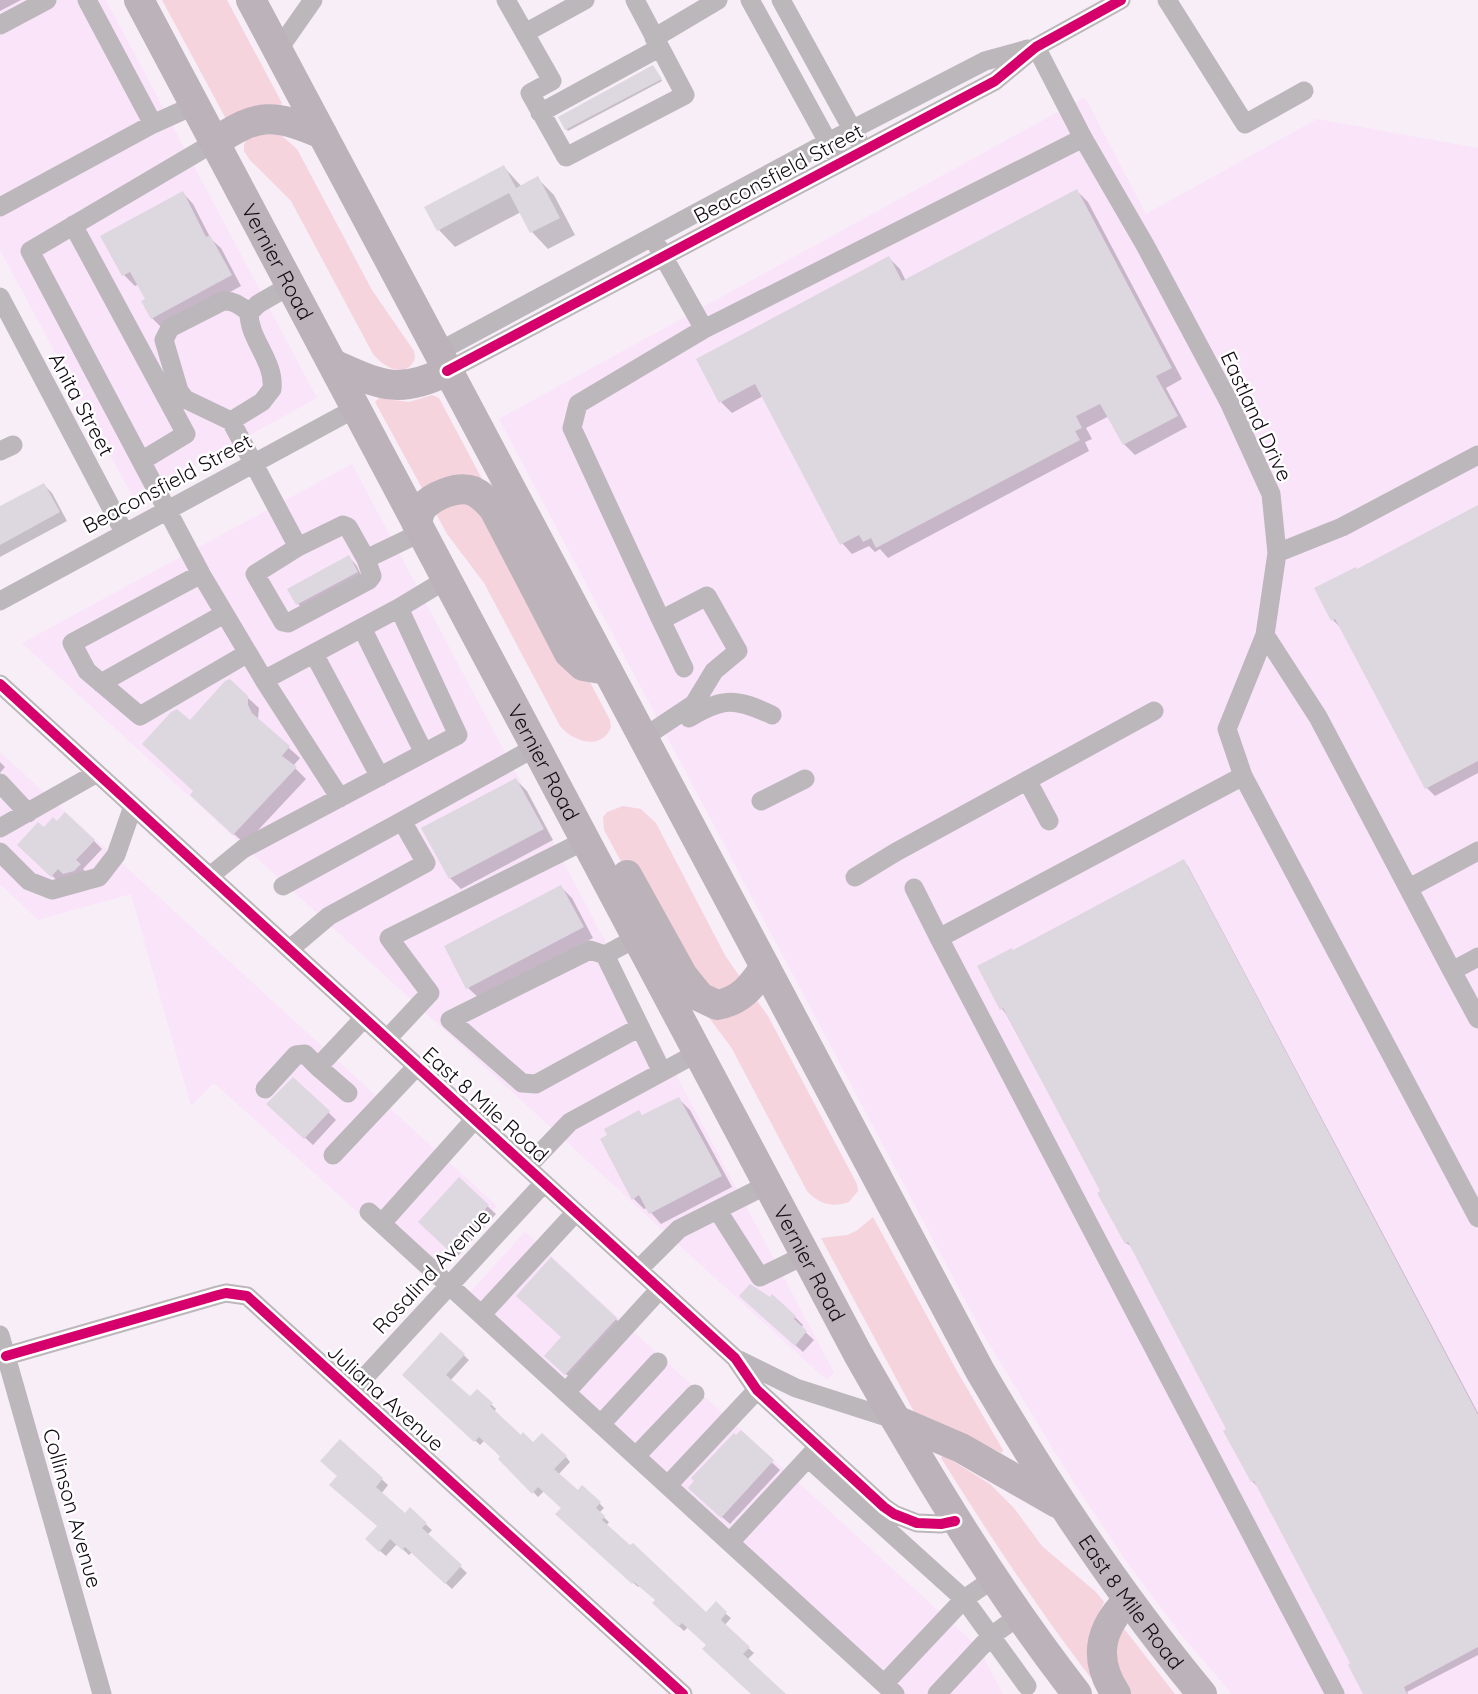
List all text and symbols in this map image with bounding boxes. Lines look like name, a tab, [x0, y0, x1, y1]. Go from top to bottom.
street label: Beaconsfield Street	[689, 117, 867, 229]
street label: Vernier Road	[236, 199, 319, 324]
street label: Eastland Drive	[1216, 347, 1298, 485]
street label: Anita Street	[44, 348, 120, 460]
street label: Beaconsfield Street	[78, 427, 256, 539]
street label: Vernier Road	[502, 700, 585, 825]
street label: East 8 Mile Road	[418, 1041, 554, 1167]
street label: Vernier Road	[768, 1200, 851, 1326]
street label: Rosalind Avenue	[367, 1203, 495, 1339]
street label: Juliana Avenue	[322, 1338, 450, 1456]
street label: Collinson Avenue	[38, 1425, 108, 1591]
street label: East 8 Mile Road	[1073, 1530, 1190, 1674]

